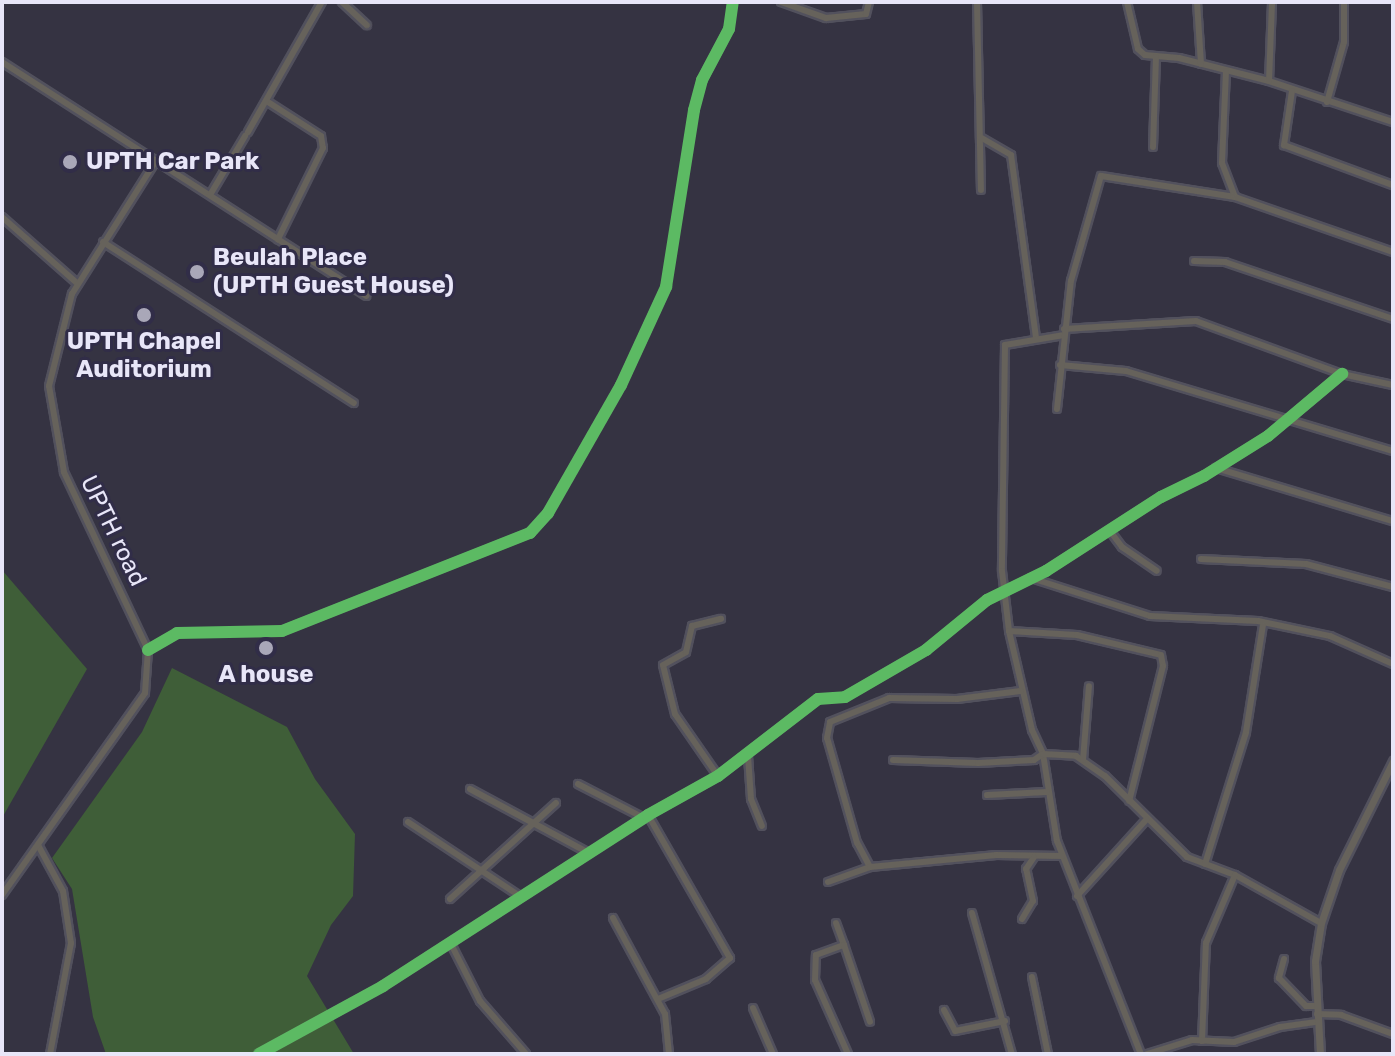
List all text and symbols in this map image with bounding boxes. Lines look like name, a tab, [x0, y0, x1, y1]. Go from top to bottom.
place label: UPTH Car Park	[86, 148, 260, 176]
marker: UPTH Car Park	[61, 153, 79, 171]
place label: Beulah Place (UPTH Guest House)	[213, 244, 454, 300]
marker: Beulah Place (UPTH Guest House)	[188, 263, 206, 281]
marker: UPTH Chapel Auditorium	[135, 306, 153, 324]
place label: UPTH Chapel Auditorium	[67, 328, 221, 384]
street label: UPTH road	[74, 471, 152, 591]
marker: A house	[257, 639, 275, 657]
place label: A house	[218, 661, 314, 689]

